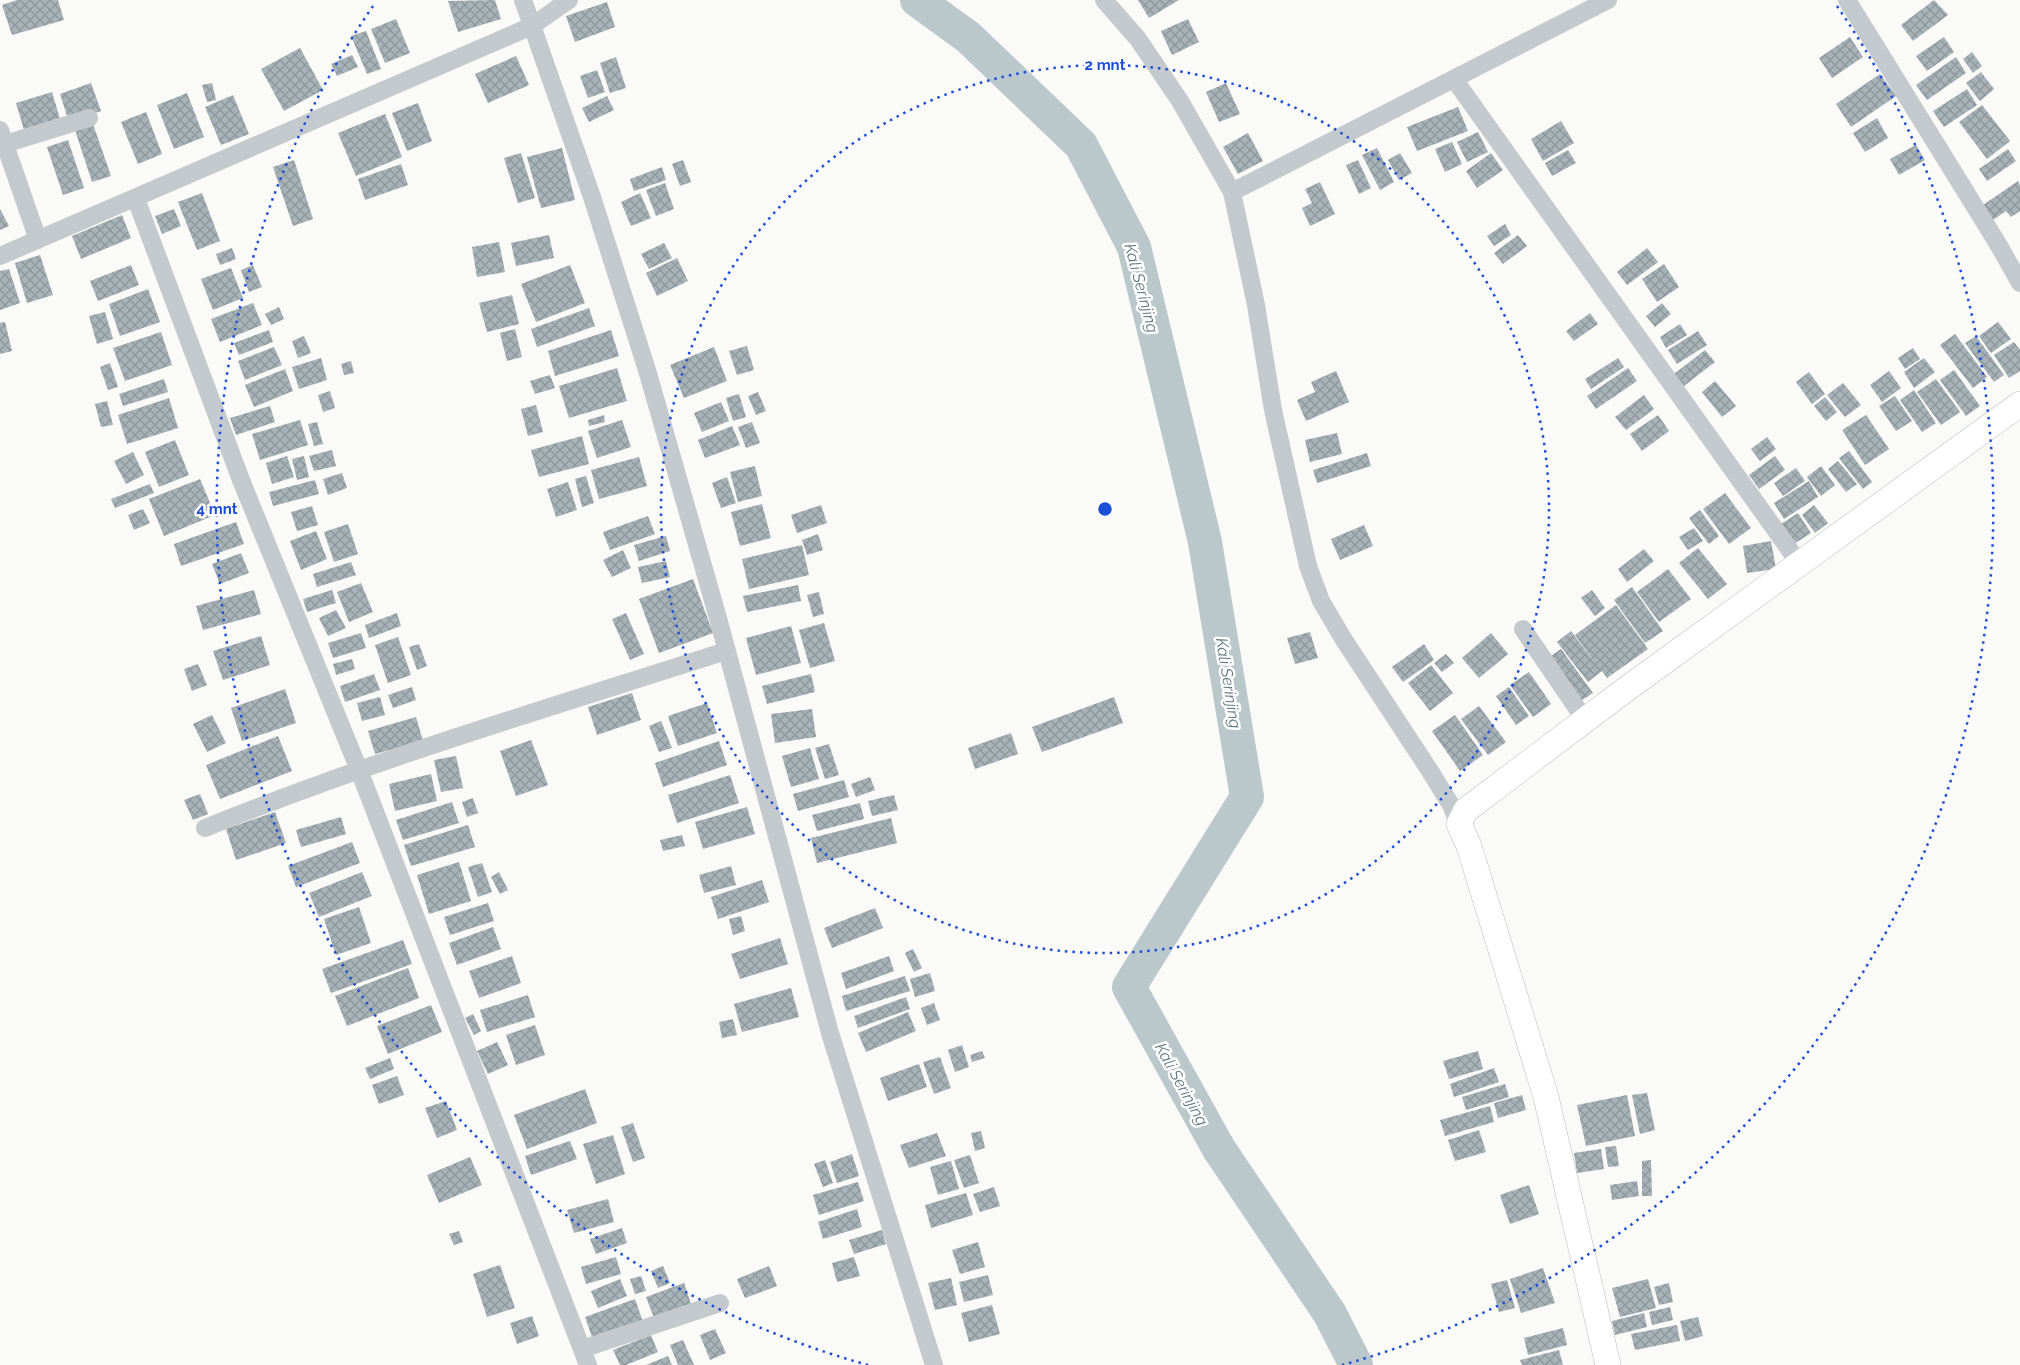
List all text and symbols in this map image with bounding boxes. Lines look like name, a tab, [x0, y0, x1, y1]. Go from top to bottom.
text: 2 mnt	[1085, 56, 1126, 74]
water label: Kali Serinjing	[1120, 241, 1163, 335]
text: 4 mnt	[197, 500, 238, 518]
centre of rings	[1096, 500, 1114, 518]
water label: Kali Serinjing	[1212, 636, 1245, 730]
water label: Kali Serinjing	[1151, 1040, 1212, 1129]

